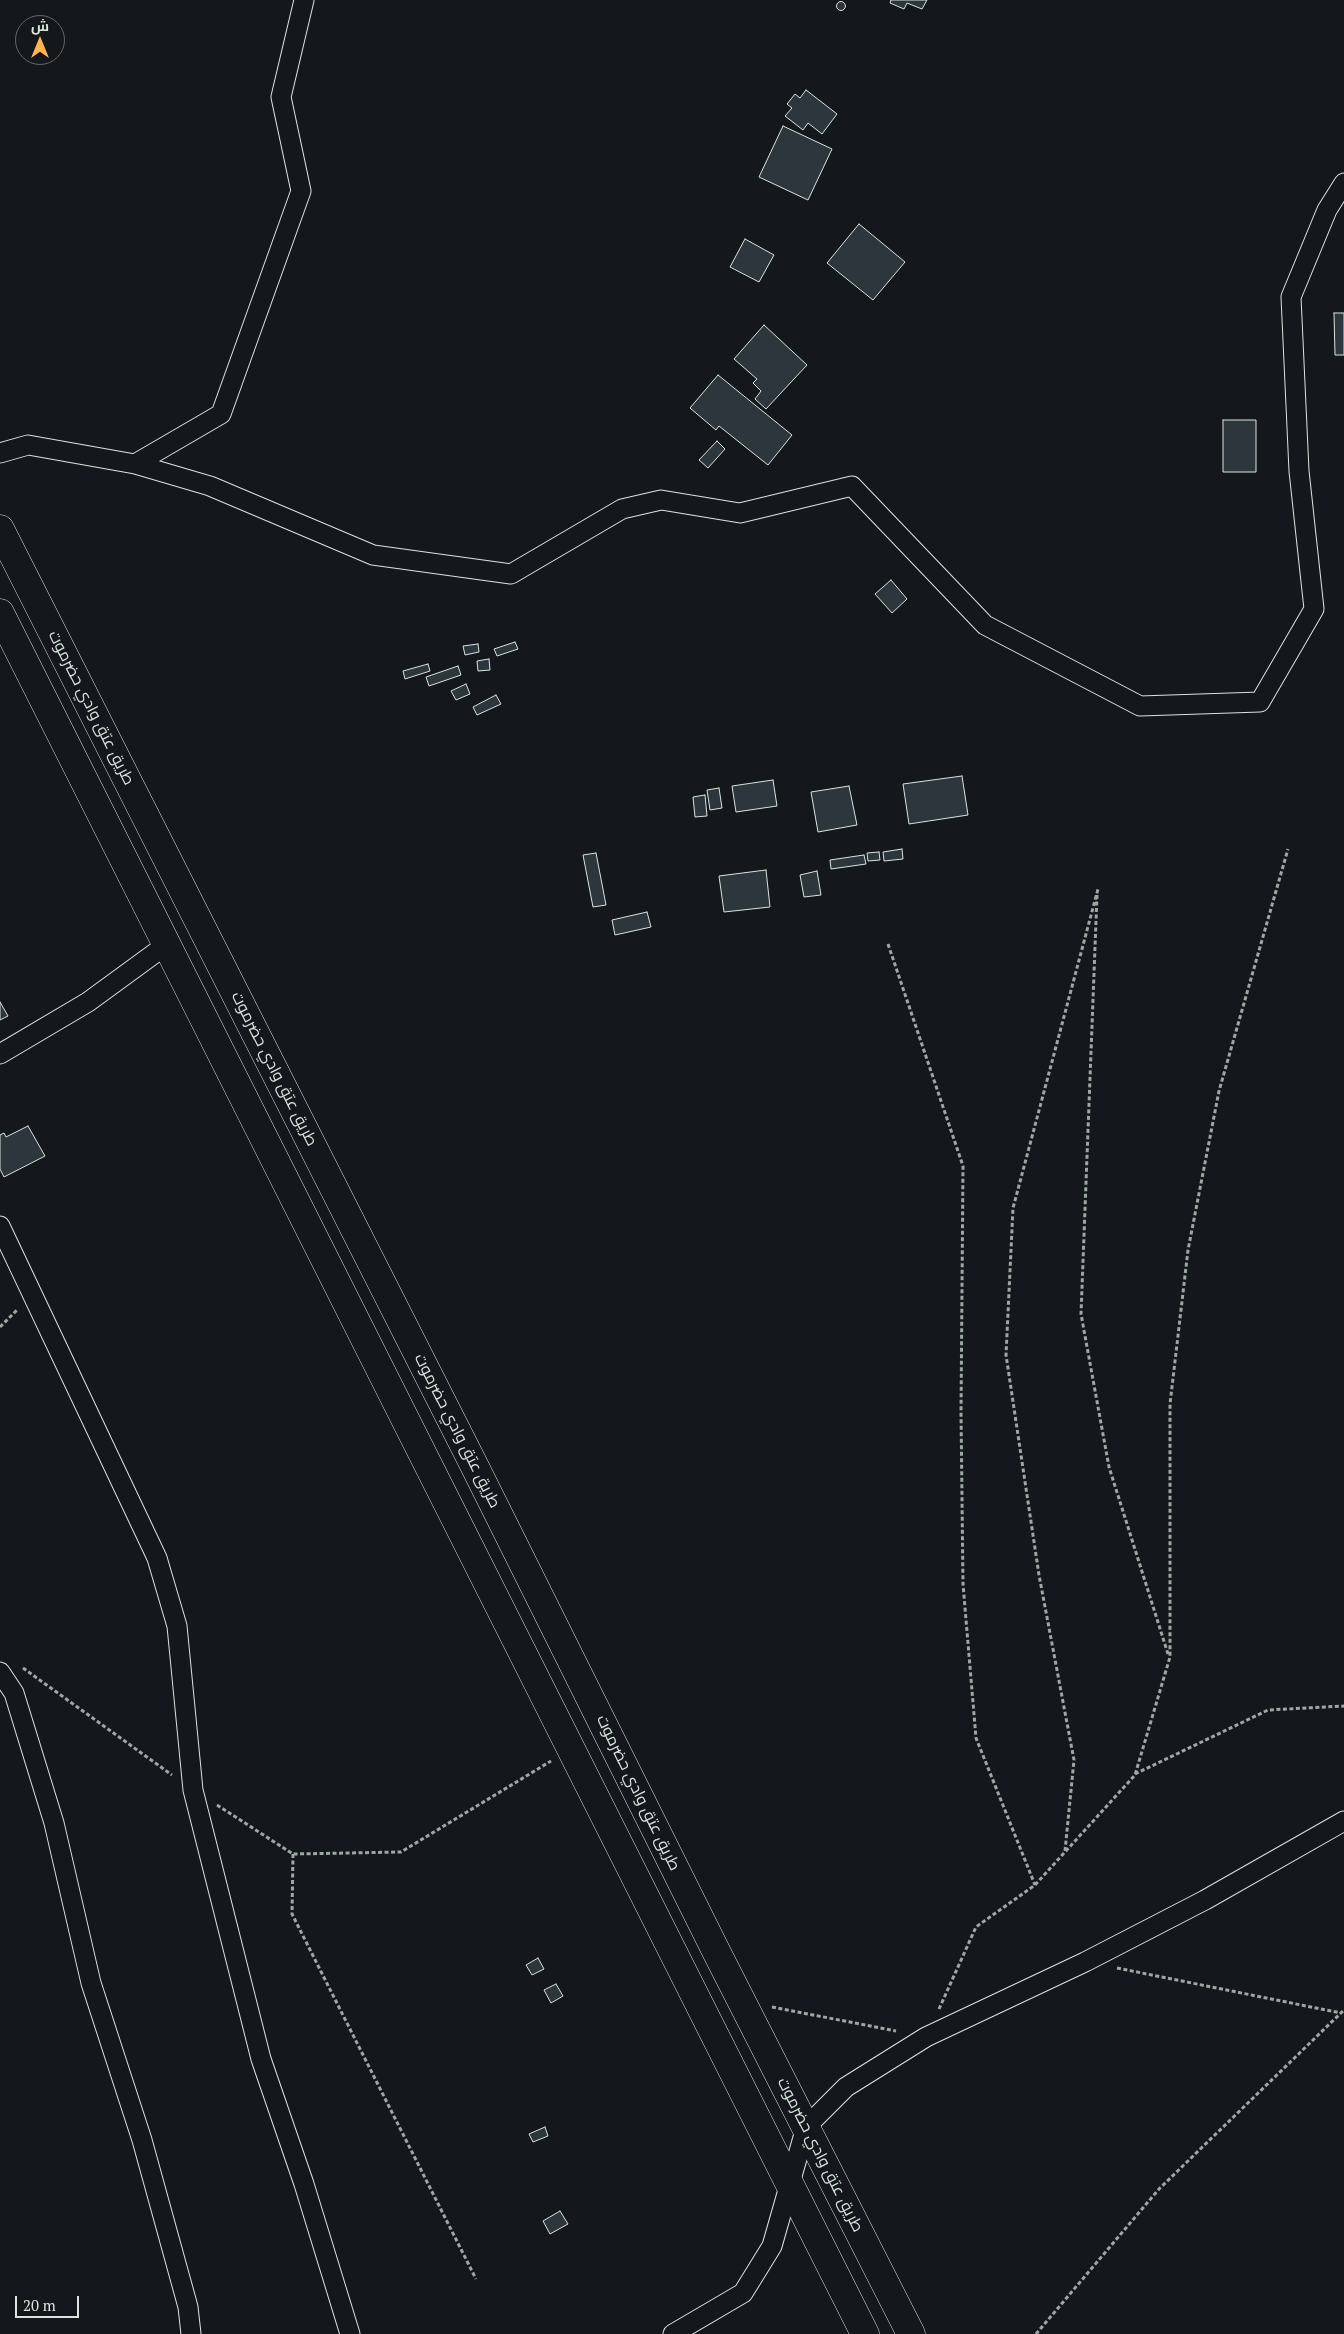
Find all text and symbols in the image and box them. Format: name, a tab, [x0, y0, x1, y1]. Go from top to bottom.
north arrow	[15, 15, 65, 65]
text: ش	[31, 16, 49, 35]
street label: طريق عتق وادي حضرموت	[44, 628, 138, 788]
street label: طريق عتق وادي حضرموت	[227, 989, 321, 1149]
street label: طريق عتق وادي حضرموت	[410, 1351, 504, 1511]
street label: طريق عتق وادي حضرموت	[592, 1712, 684, 1874]
street label: طريق عتق وادي حضرموت	[773, 2075, 867, 2235]
scale bar	[18, 2286, 81, 2318]
text: 20 m	[23, 2295, 56, 2315]

